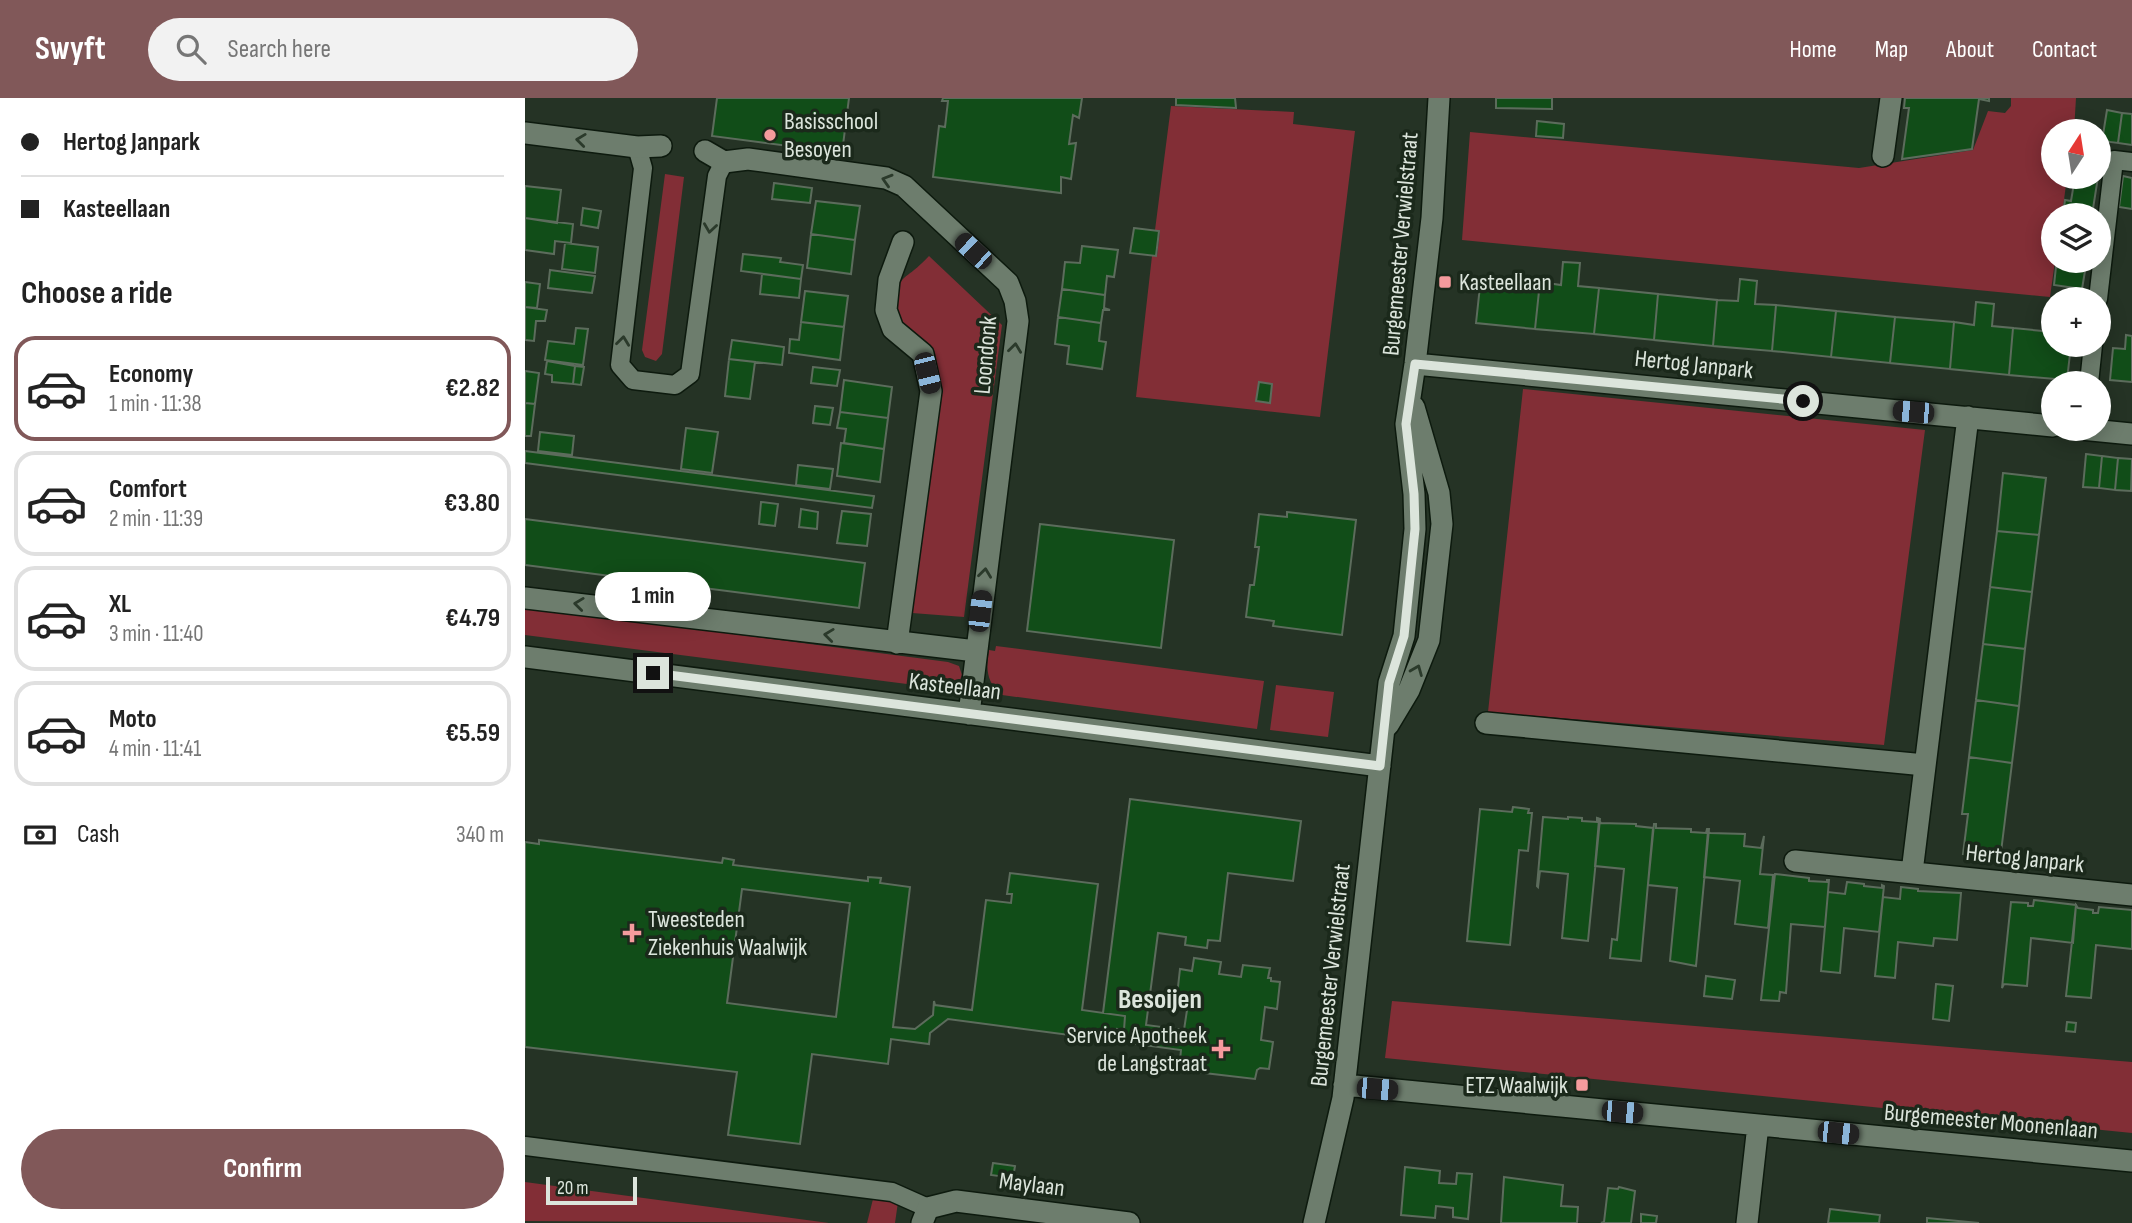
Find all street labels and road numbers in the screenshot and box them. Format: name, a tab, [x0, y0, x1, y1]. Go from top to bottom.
street label: Burgemeester Verwielstraat	[1376, 131, 1425, 357]
street label: Loondonk	[968, 315, 1003, 395]
street label: Hertog Janpark	[1633, 344, 1755, 385]
street label: Kasteellaan	[907, 666, 1003, 707]
street label: Hertog Janpark	[1964, 838, 2086, 879]
street label: Burgemeester Verwielstraat	[1304, 862, 1357, 1088]
street label: Burgemeester Moonenlaan	[1883, 1098, 2099, 1145]
street label: Maylaan	[998, 1166, 1066, 1203]

